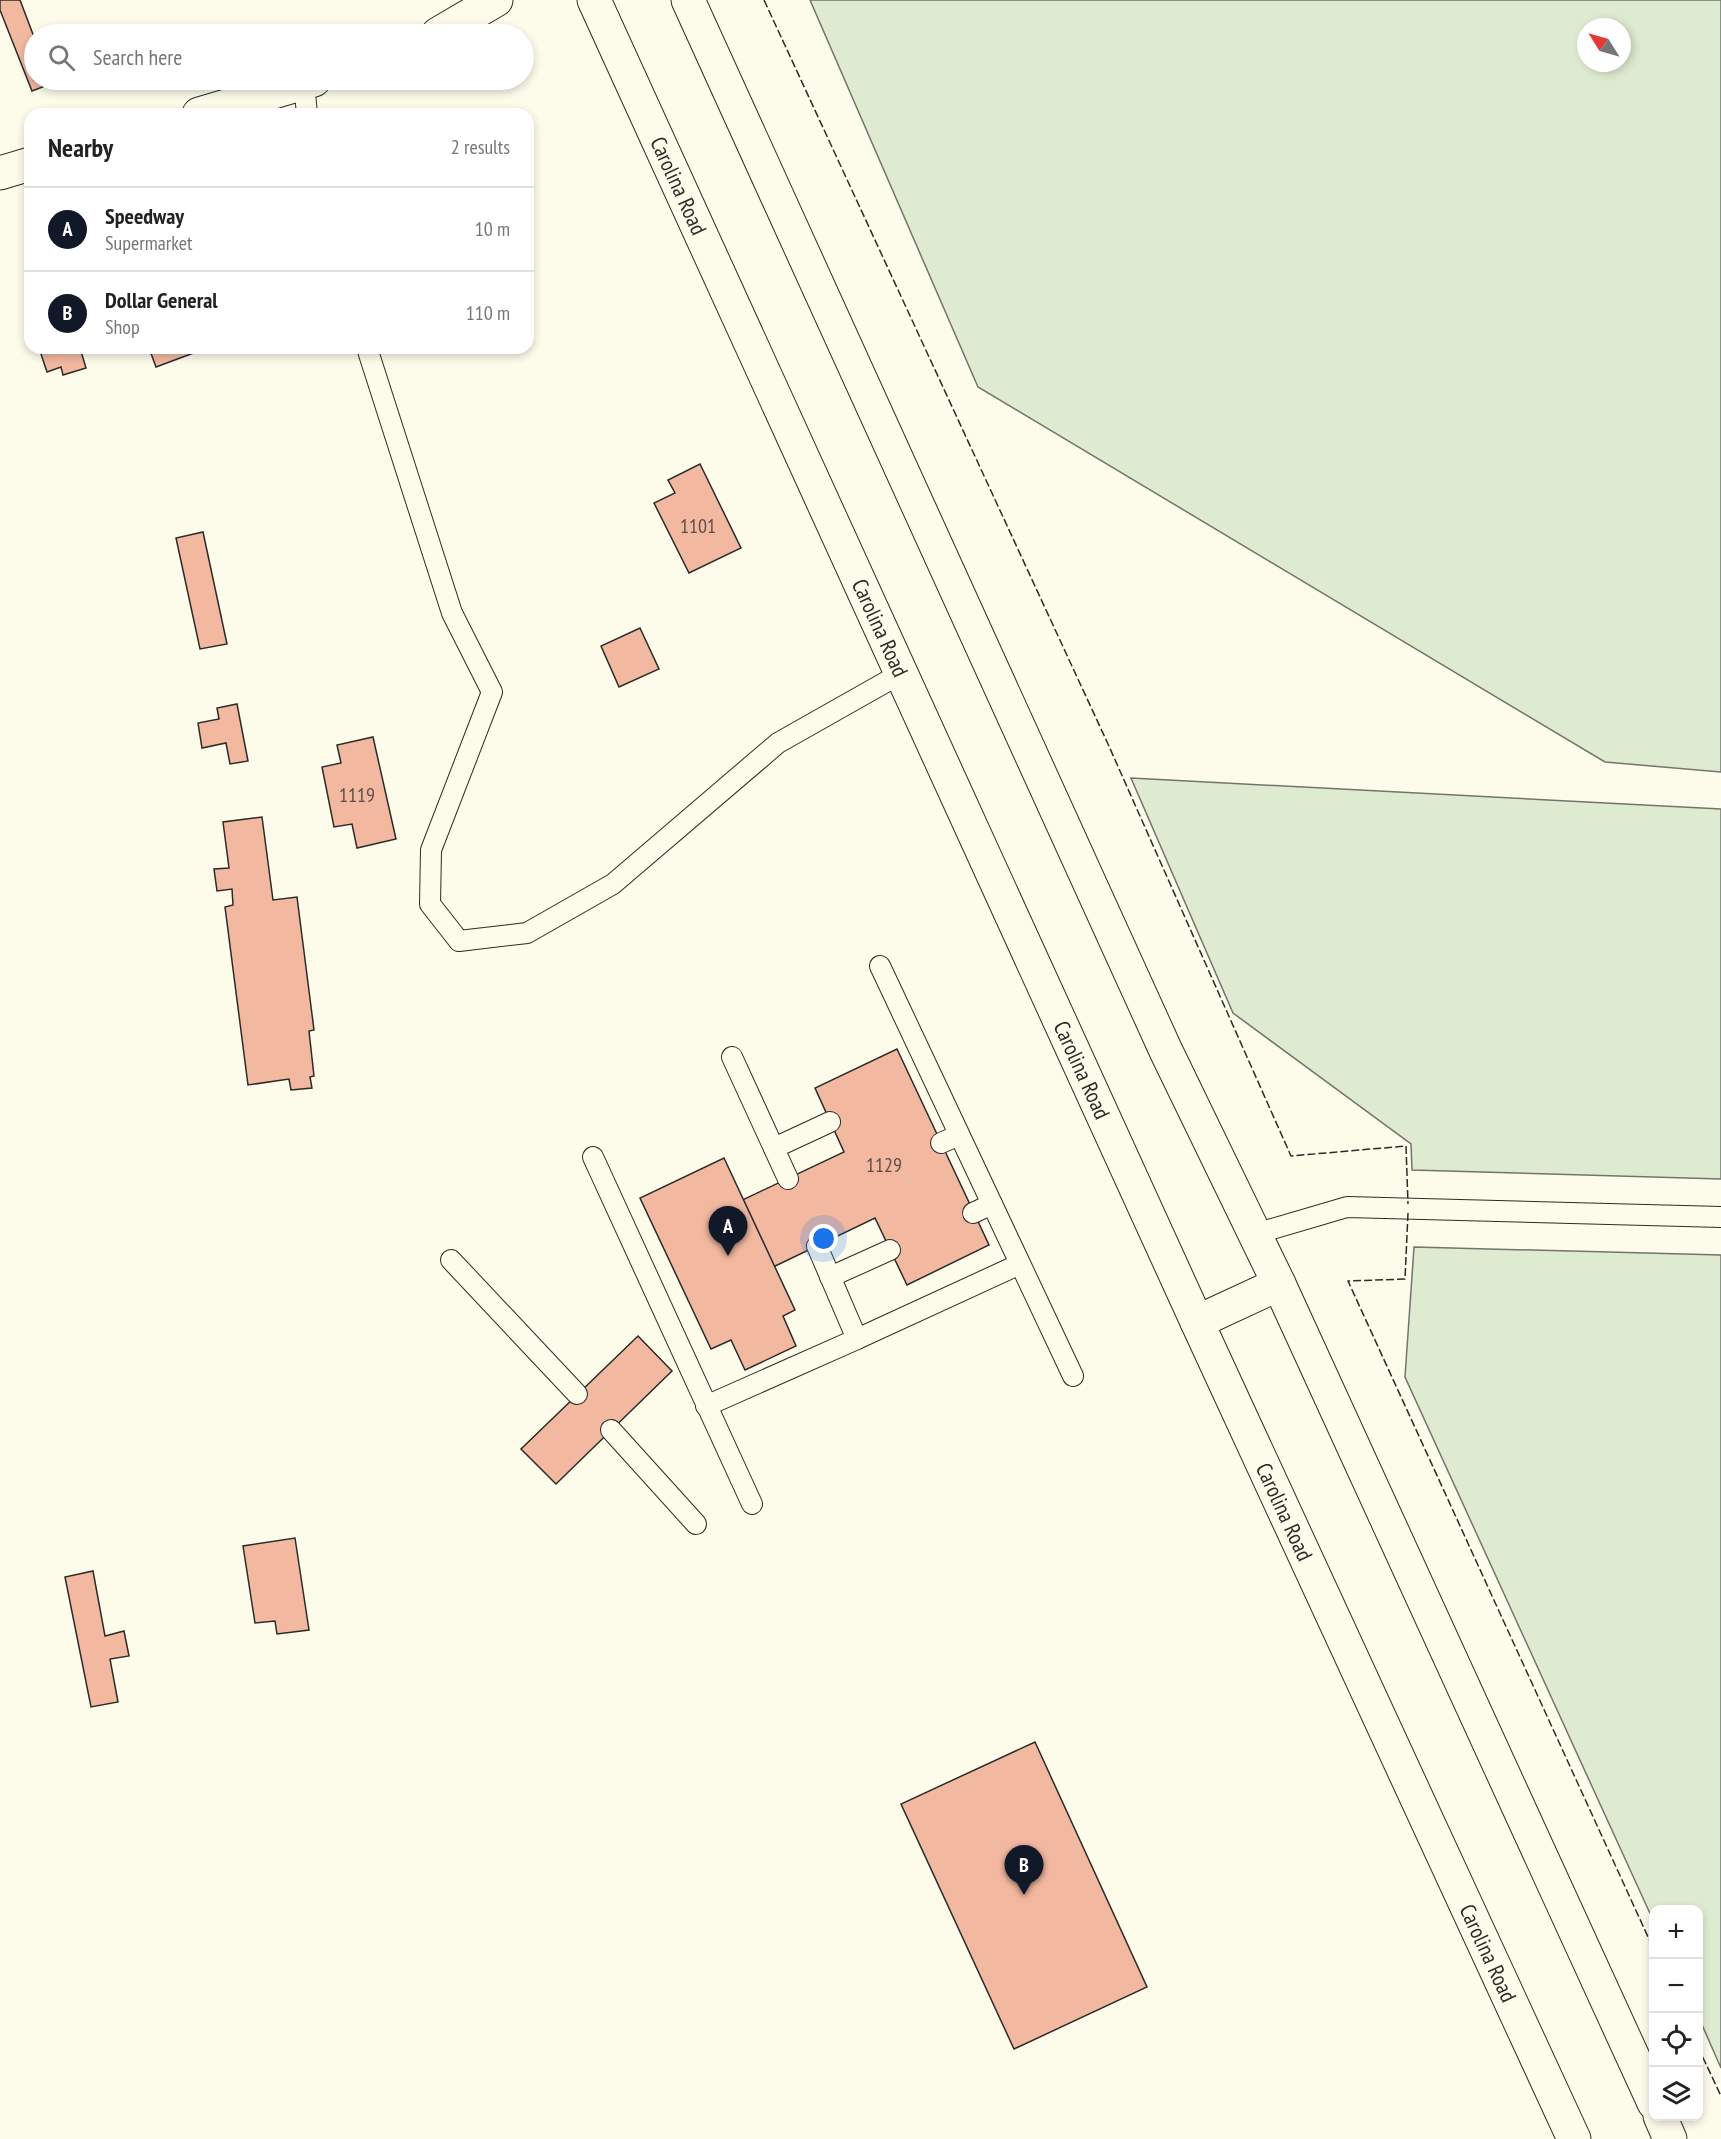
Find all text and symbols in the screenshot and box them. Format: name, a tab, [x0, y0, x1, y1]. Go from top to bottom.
north arrow	[1577, 18, 1631, 72]
search box	[24, 24, 534, 90]
icon: search	[45, 41, 78, 74]
text: Search here	[93, 43, 182, 71]
text: Nearby	[48, 131, 113, 164]
street label: Carolina Road	[644, 132, 713, 239]
text: 2 results	[451, 134, 510, 160]
text: Speedway	[105, 202, 184, 230]
text: A	[62, 216, 73, 242]
text: 10 m	[475, 216, 510, 242]
text: Supermarket	[105, 230, 193, 256]
text: Dollar General	[105, 286, 218, 314]
text: B	[63, 300, 72, 326]
text: 110 m	[466, 300, 510, 326]
text: Shop	[105, 314, 140, 340]
house number: 1101	[680, 513, 716, 539]
street label: Carolina Road	[846, 574, 915, 681]
house number: 1119	[339, 782, 375, 808]
street label: Carolina Road	[1048, 1016, 1117, 1123]
house number: 1129	[866, 1152, 902, 1178]
pin: A	[708, 1206, 748, 1256]
your location	[809, 1224, 838, 1253]
street label: Carolina Road	[1250, 1458, 1319, 1565]
pin: B	[1004, 1846, 1044, 1895]
street label: Carolina Road	[1454, 1900, 1523, 2006]
map controls	[1649, 1905, 1703, 2121]
button: +	[1649, 1905, 1703, 1959]
button: −	[1649, 1959, 1703, 2013]
button: locate	[1649, 2013, 1703, 2067]
button: layers	[1649, 2067, 1703, 2121]

